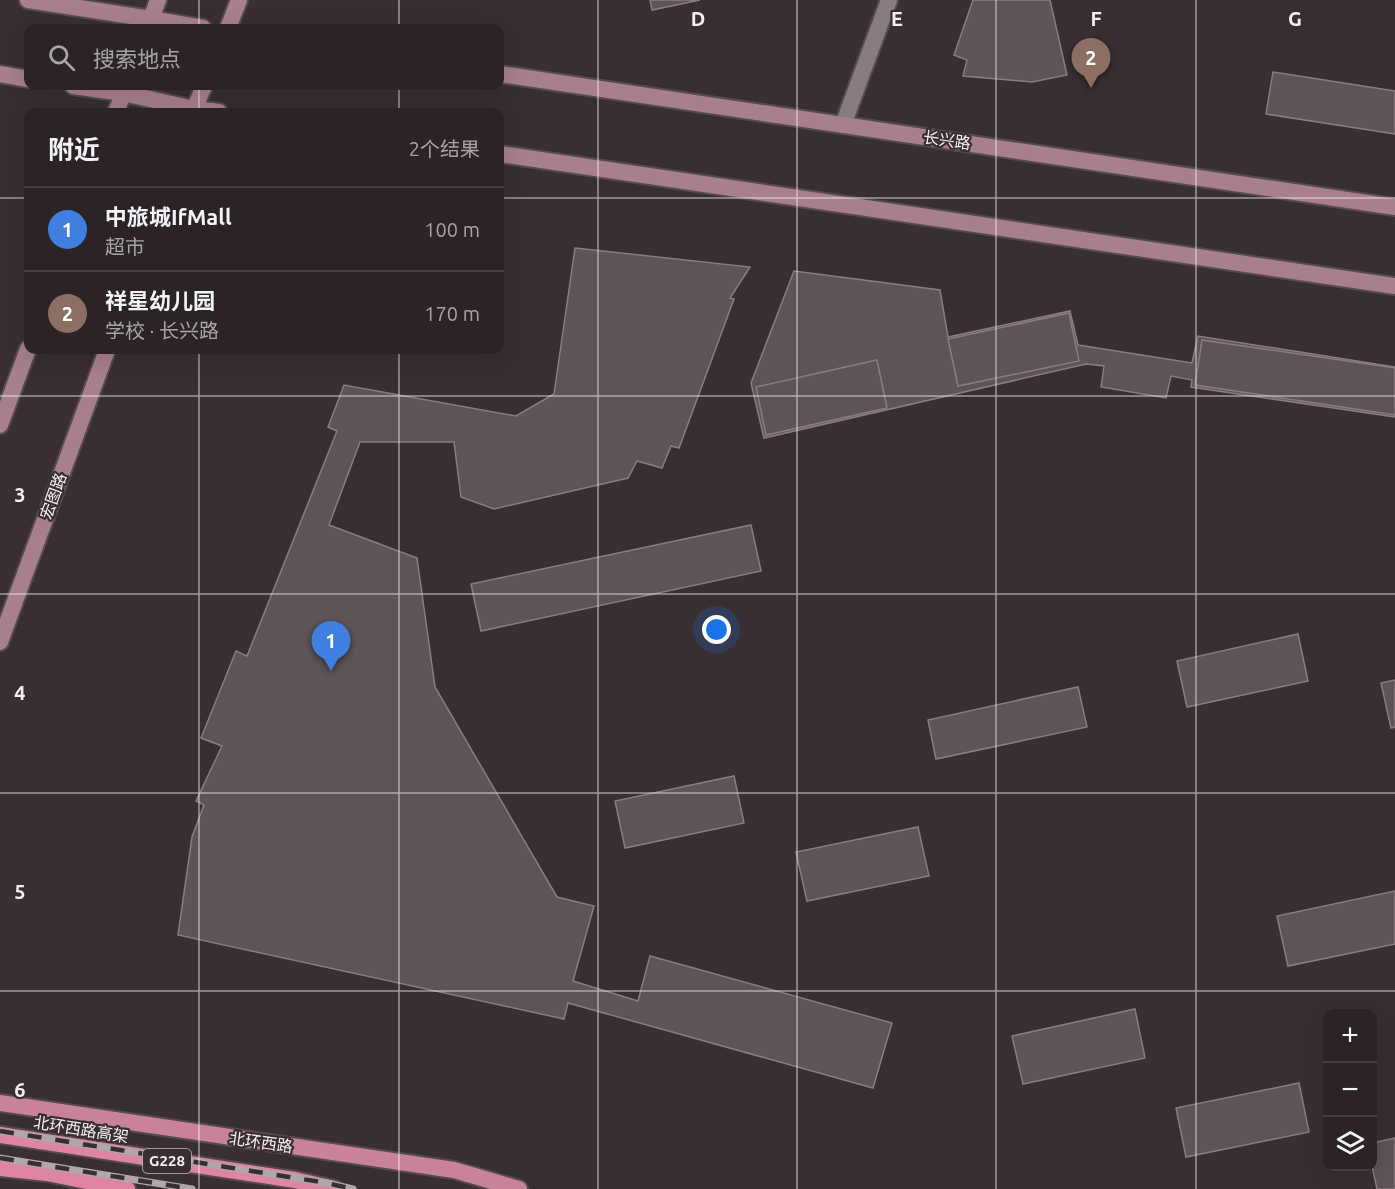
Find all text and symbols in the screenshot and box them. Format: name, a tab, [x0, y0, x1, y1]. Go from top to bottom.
text: D	[691, 7, 705, 30]
text: E	[891, 7, 903, 30]
text: F	[1090, 7, 1102, 30]
text: G	[1288, 7, 1302, 30]
search box	[24, 24, 504, 90]
pin: 2	[1072, 38, 1110, 88]
icon: search	[45, 41, 78, 74]
text: 搜索地点	[93, 46, 181, 71]
street label: 长兴路	[922, 128, 972, 152]
text: 附近	[48, 135, 100, 164]
text: 2个结果	[409, 137, 480, 160]
text: 中旅城IfMall	[105, 204, 232, 229]
text: 1	[62, 218, 73, 241]
text: 100 m	[424, 218, 480, 241]
text: 超市	[105, 235, 145, 258]
text: 祥星幼儿园	[105, 288, 215, 313]
text: 2	[62, 302, 73, 325]
text: 170 m	[424, 302, 480, 325]
text: 学校 · 长兴路	[105, 319, 219, 342]
street label: 宏图路	[36, 470, 70, 522]
text: 3	[14, 483, 26, 506]
your location	[702, 615, 731, 644]
pin: 1	[312, 622, 350, 671]
text: 4	[14, 681, 26, 704]
text: 5	[14, 880, 26, 903]
map controls	[1323, 1009, 1377, 1171]
button: +	[1323, 1009, 1377, 1063]
button: −	[1323, 1063, 1377, 1117]
text: 6	[14, 1078, 26, 1101]
street label: 北环西路高架	[32, 1113, 130, 1145]
button: layers	[1323, 1117, 1377, 1171]
street label: 北环西路	[228, 1129, 294, 1155]
road number: G228	[143, 1149, 191, 1173]

